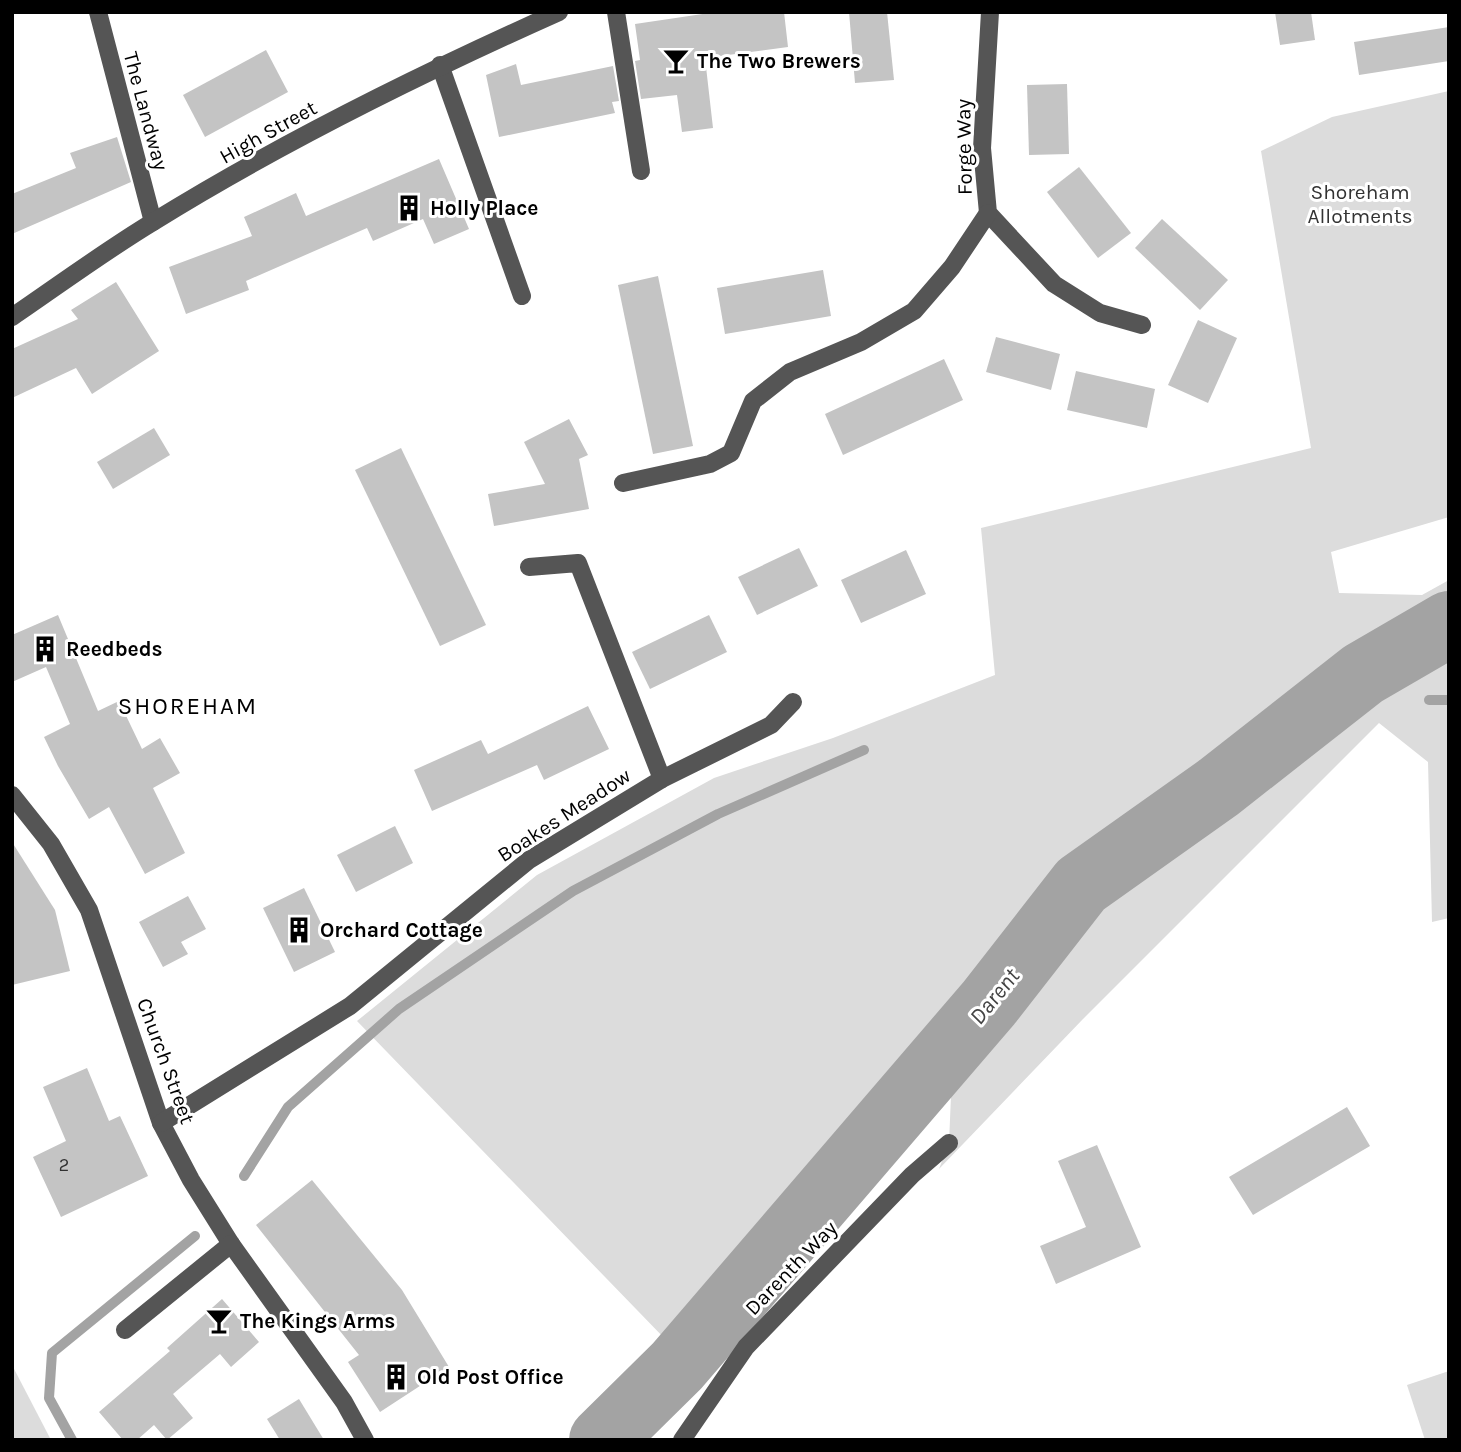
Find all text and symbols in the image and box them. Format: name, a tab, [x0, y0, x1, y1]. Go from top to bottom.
bar icon: The Two Brewers	[661, 46, 691, 76]
street label: The Landway	[119, 49, 173, 173]
place label: The Two Brewers	[697, 49, 861, 73]
street label: High Street	[215, 95, 321, 169]
street label: Forge Way	[951, 98, 977, 195]
park label: Shoreham Allotments	[1307, 180, 1413, 228]
building icon: Holly Place	[394, 193, 424, 223]
place label: Holly Place	[430, 196, 539, 220]
building icon: Reedbeds	[30, 634, 60, 664]
place label: Reedbeds	[66, 637, 163, 661]
district label: SHOREHAM	[118, 692, 258, 720]
street label: Boakes Meadow	[493, 763, 635, 867]
building icon: Orchard Cottage	[284, 915, 314, 945]
place label: Orchard Cottage	[320, 918, 483, 942]
water label: Darent	[964, 962, 1026, 1030]
street label: Church Street	[132, 995, 200, 1127]
house number: 2	[59, 1154, 69, 1176]
street label: Darenth Way	[740, 1216, 842, 1320]
bar icon: The Kings Arms	[204, 1306, 234, 1336]
place label: The Kings Arms	[240, 1309, 395, 1333]
building icon: Old Post Office	[381, 1362, 411, 1392]
place label: Old Post Office	[417, 1365, 564, 1389]

